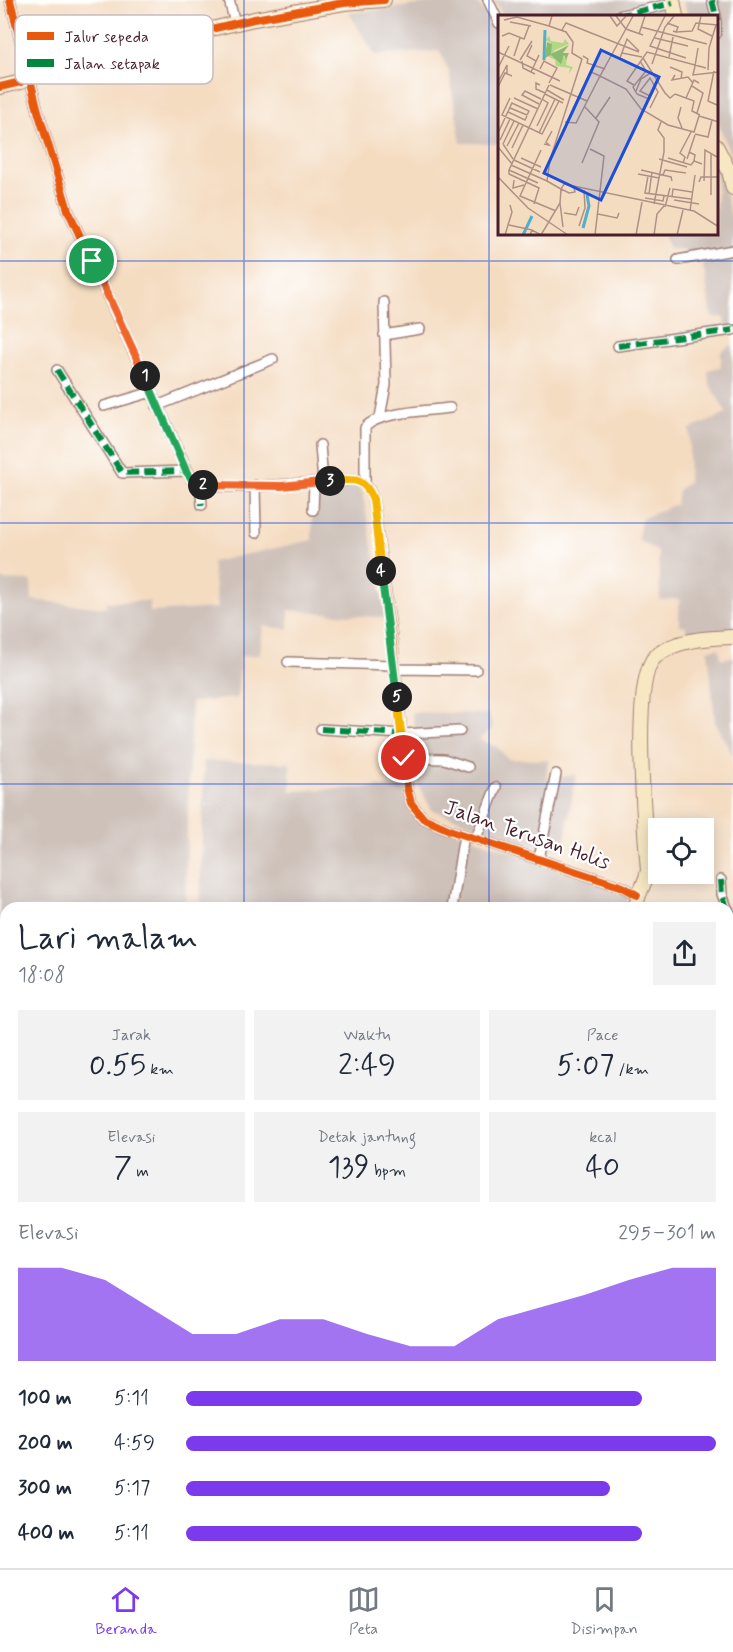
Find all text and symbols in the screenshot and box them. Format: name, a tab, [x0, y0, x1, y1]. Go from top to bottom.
legend	[15, 15, 213, 84]
inset map	[498, 15, 718, 236]
text: Jalur sepeda	[64, 27, 149, 48]
text: Jalan setapak	[64, 54, 160, 75]
pin	[66, 235, 117, 286]
icon: arrive	[75, 244, 108, 277]
pin: 1	[130, 361, 160, 391]
text: 1	[141, 365, 149, 386]
pin: 3	[315, 466, 345, 496]
pin: 2	[188, 470, 218, 500]
text: 3	[326, 470, 334, 491]
text: 2	[199, 474, 207, 495]
pin: 4	[366, 556, 396, 586]
text: 4	[376, 560, 386, 581]
pin: 5	[382, 682, 412, 712]
text: 5	[392, 686, 402, 707]
pin	[378, 732, 429, 783]
icon: check	[387, 741, 420, 774]
street label: Jalan Terusan Holis	[440, 794, 614, 876]
map controls	[648, 818, 714, 884]
button: locate	[648, 818, 714, 884]
text: Lari malam	[18, 917, 198, 961]
button: share	[653, 922, 716, 985]
text: 18:08	[18, 962, 65, 989]
text: Jarak	[112, 1025, 151, 1046]
text: Waktu	[343, 1025, 391, 1046]
text: Pace	[587, 1025, 619, 1046]
text: 0.55	[89, 1046, 146, 1085]
text: 2:49	[338, 1046, 396, 1085]
text: 5:07	[556, 1046, 614, 1085]
text: km	[146, 1059, 174, 1080]
text: /km	[614, 1059, 649, 1080]
text: Elevasi	[107, 1127, 155, 1148]
text: Detak jantung	[318, 1127, 416, 1148]
text: kcal	[589, 1127, 616, 1148]
text: 7	[114, 1148, 132, 1187]
text: 139	[328, 1148, 370, 1187]
text: 40	[585, 1148, 620, 1187]
text: m	[132, 1161, 149, 1182]
text: bpm	[370, 1161, 406, 1182]
text: Elevasi	[18, 1220, 78, 1247]
text: 295–301 m	[618, 1220, 716, 1247]
text: 100 m	[18, 1385, 72, 1412]
text: 5:11	[114, 1385, 149, 1412]
text: 200 m	[18, 1430, 73, 1457]
text: 4:59	[114, 1430, 155, 1457]
text: 300 m	[18, 1475, 72, 1502]
text: 5:17	[114, 1475, 150, 1502]
text: 400 m	[18, 1520, 74, 1547]
text: 5:11	[114, 1520, 149, 1547]
tab: Beranda	[95, 1583, 157, 1640]
tab: Peta	[347, 1583, 380, 1640]
tab: Disimpan	[571, 1583, 638, 1640]

